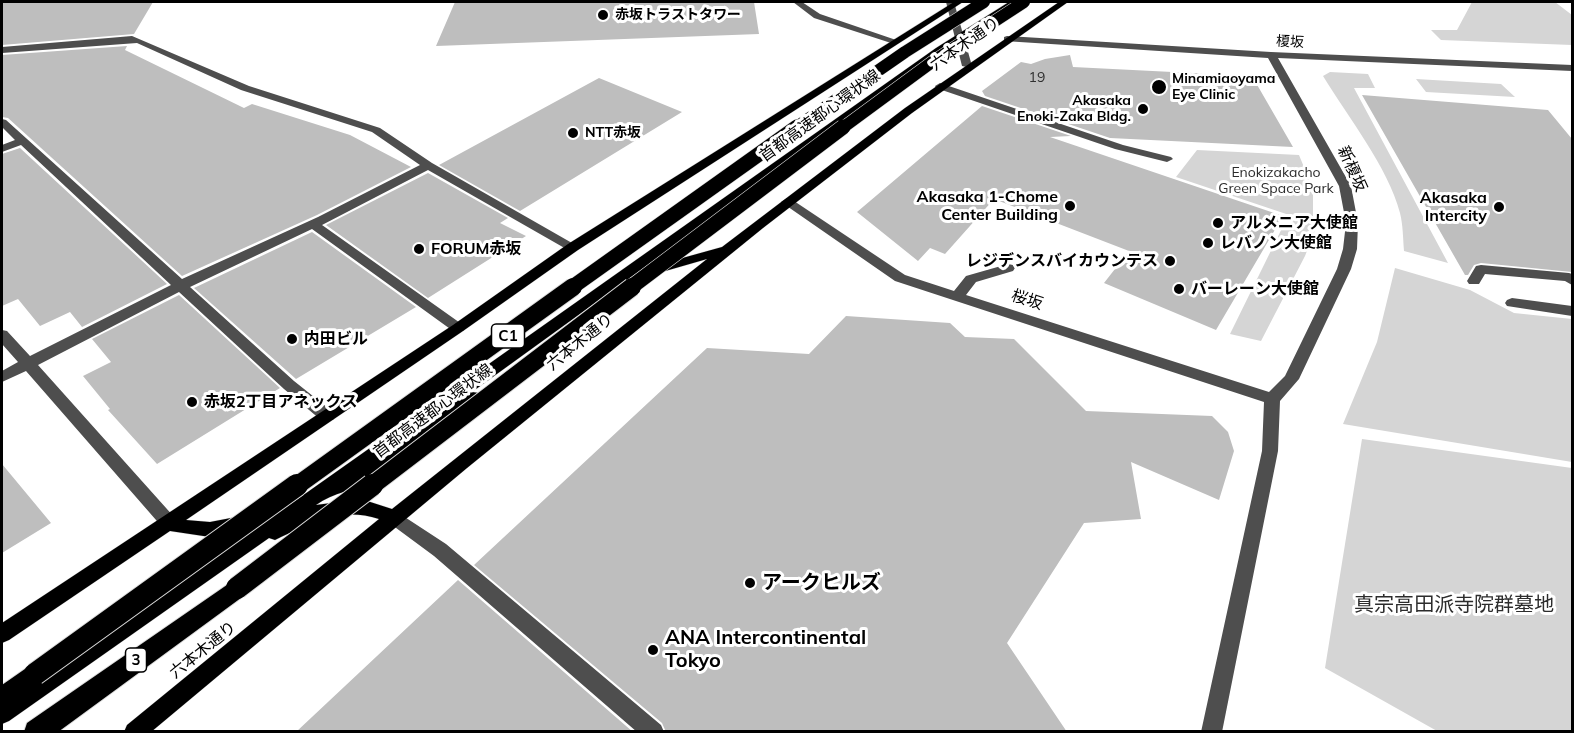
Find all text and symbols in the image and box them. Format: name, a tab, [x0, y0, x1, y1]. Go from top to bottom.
place label: 赤坂トラストタワー	[615, 7, 741, 23]
marker: 赤坂トラストタワー	[596, 8, 610, 22]
street label: 六本木通り	[927, 13, 1003, 75]
street label: 榎坂	[1276, 33, 1304, 51]
street label: 首都高速都心環状線	[756, 66, 884, 166]
house number: 19	[1029, 70, 1045, 86]
place label: Minamiaoyama Eye Clinic	[1172, 71, 1275, 104]
marker: Minamiaoyama Eye Clinic	[1150, 78, 1168, 96]
place label: Akasaka Enoki-Zaka Bldg.	[1017, 93, 1131, 125]
marker: Akasaka Enoki-Zaka Bldg.	[1136, 102, 1150, 116]
place label: NTT赤坂	[585, 125, 641, 141]
marker: NTT赤坂	[566, 126, 580, 140]
street label: 新榎坂	[1333, 143, 1371, 195]
park label: Enokizakacho Green Space Park	[1218, 165, 1334, 198]
place label: Akasaka 1-Chome Center Building	[916, 187, 1058, 225]
place label: Akasaka Intercity	[1420, 188, 1487, 226]
marker: Akasaka 1-Chome Center Building	[1063, 199, 1077, 213]
marker: Akasaka Intercity	[1492, 200, 1506, 214]
place label: アルメニア大使館	[1230, 213, 1358, 233]
marker: アルメニア大使館	[1211, 216, 1225, 230]
place label: レバノン大使館	[1220, 233, 1332, 253]
marker: レバノン大使館	[1201, 236, 1215, 250]
place label: FORUM赤坂	[431, 239, 522, 259]
marker: FORUM赤坂	[412, 242, 426, 256]
place label: レジデンスバイカウンテス	[966, 251, 1158, 271]
marker: レジデンスバイカウンテス	[1163, 254, 1177, 268]
place label: バーレーン大使館	[1191, 279, 1319, 299]
marker: バーレーン大使館	[1172, 282, 1186, 296]
street label: 桜坂	[1009, 286, 1045, 314]
street label: 六本木通り	[543, 309, 617, 375]
road number: C1	[492, 324, 524, 348]
place label: 内田ビル	[304, 329, 368, 349]
marker: 内田ビル	[285, 332, 299, 346]
street label: 首都高速都心環状線	[370, 360, 496, 462]
place label: 赤坂2丁目アネックス	[204, 392, 358, 412]
marker: 赤坂2丁目アネックス	[185, 395, 199, 409]
place label: アークヒルズ	[762, 571, 881, 595]
marker: アークヒルズ	[743, 576, 757, 590]
park label: 真宗高田派寺院群墓地	[1354, 593, 1554, 617]
street label: 六本木通り	[166, 617, 240, 683]
place label: ANA Intercontinental Tokyo	[665, 626, 866, 673]
marker: ANA Intercontinental Tokyo	[646, 643, 660, 657]
road number: 3	[126, 648, 146, 672]

